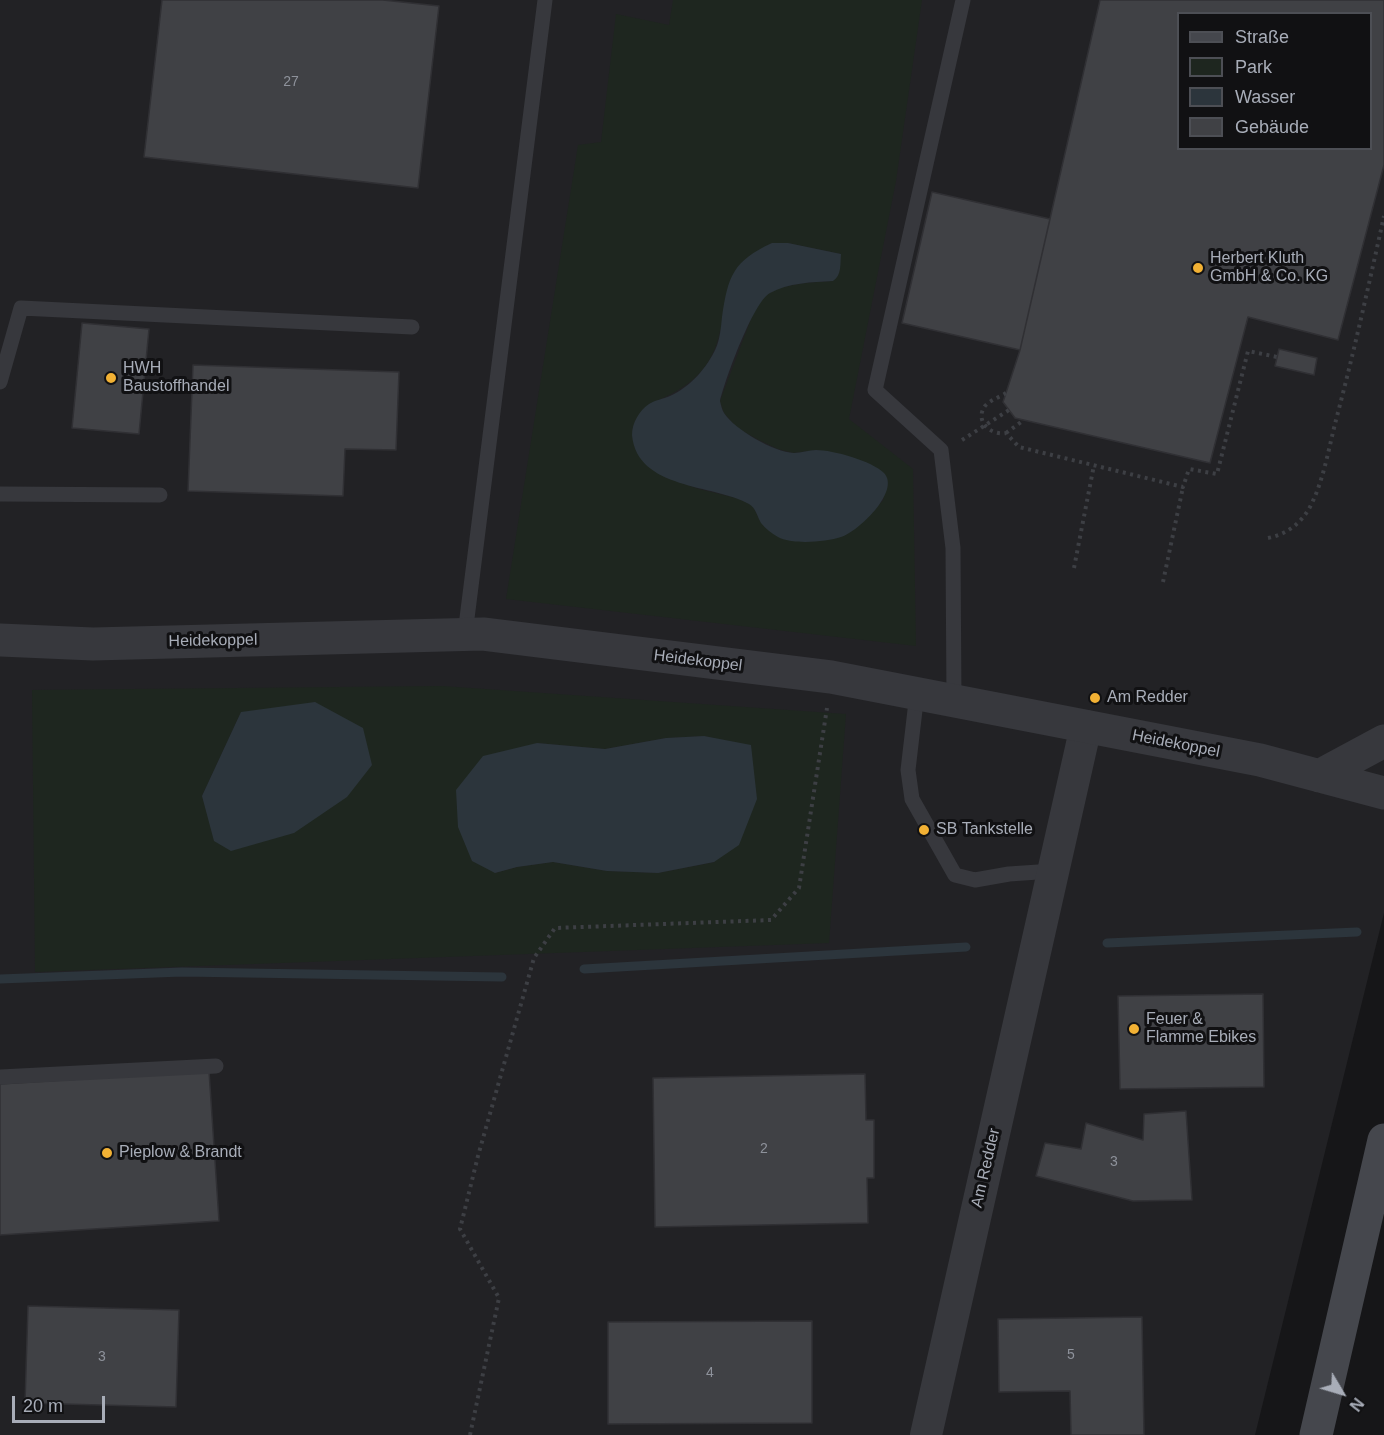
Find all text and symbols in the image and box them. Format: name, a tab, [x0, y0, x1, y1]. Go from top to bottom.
legend	[1177, 12, 1372, 150]
text: Straße	[1235, 27, 1289, 47]
text: Park	[1235, 57, 1272, 77]
house number: 27	[283, 74, 299, 90]
text: Wasser	[1235, 87, 1295, 107]
text: Gebäude	[1235, 117, 1309, 137]
place label: Herbert Kluth GmbH & Co. KG	[1210, 249, 1328, 287]
marker: Herbert Kluth GmbH & Co. KG	[1191, 261, 1205, 275]
place label: HWH Baustoffhandel	[123, 359, 229, 397]
marker: HWH Baustoffhandel	[104, 371, 118, 385]
street label: Heidekoppel	[168, 631, 258, 651]
street label: Heidekoppel	[653, 646, 743, 676]
place label: Am Redder	[1107, 688, 1188, 708]
marker: Am Redder	[1088, 691, 1102, 705]
street label: Heidekoppel	[1131, 726, 1221, 762]
place label: SB Tankstelle	[936, 820, 1033, 840]
marker: SB Tankstelle	[917, 823, 931, 837]
place label: Feuer & Flamme Ebikes	[1146, 1010, 1256, 1048]
marker: Feuer & Flamme Ebikes	[1127, 1022, 1141, 1036]
street label: Am Redder	[968, 1126, 1004, 1210]
house number: 2	[760, 1141, 768, 1157]
place label: Pieplow & Brandt	[119, 1143, 242, 1163]
marker: Pieplow & Brandt	[100, 1146, 114, 1160]
house number: 3	[1110, 1154, 1118, 1170]
house number: 5	[1067, 1347, 1075, 1363]
house number: 3	[98, 1349, 106, 1365]
north arrow	[1312, 1363, 1372, 1423]
house number: 4	[706, 1365, 714, 1381]
scale bar	[15, 1384, 108, 1422]
text: N	[1346, 1395, 1367, 1414]
text: 20 m	[23, 1396, 63, 1416]

